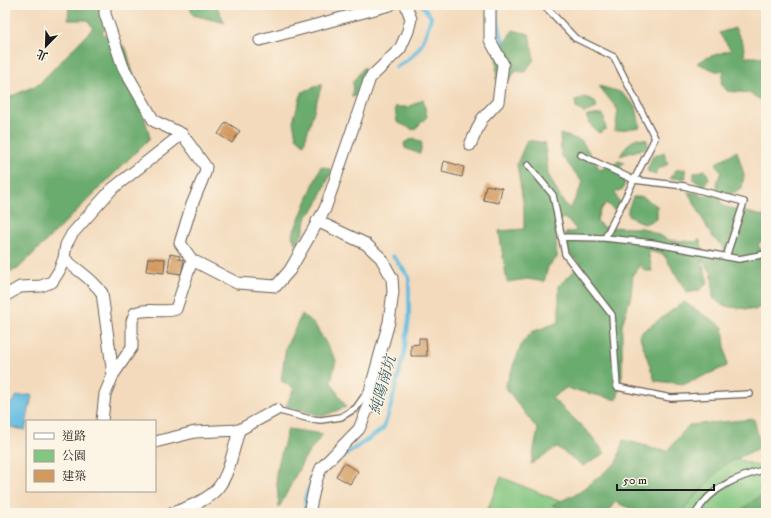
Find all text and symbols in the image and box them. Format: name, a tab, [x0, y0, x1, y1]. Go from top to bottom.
north arrow	[26, 26, 66, 66]
text: 北	[35, 46, 50, 63]
water label: 純陽南坑	[366, 352, 401, 416]
legend	[26, 420, 156, 492]
text: 道路	[62, 429, 86, 444]
text: 公園	[62, 449, 86, 464]
scale bar	[617, 466, 714, 492]
text: 建築	[62, 469, 86, 484]
text: 50 m	[623, 473, 647, 488]

